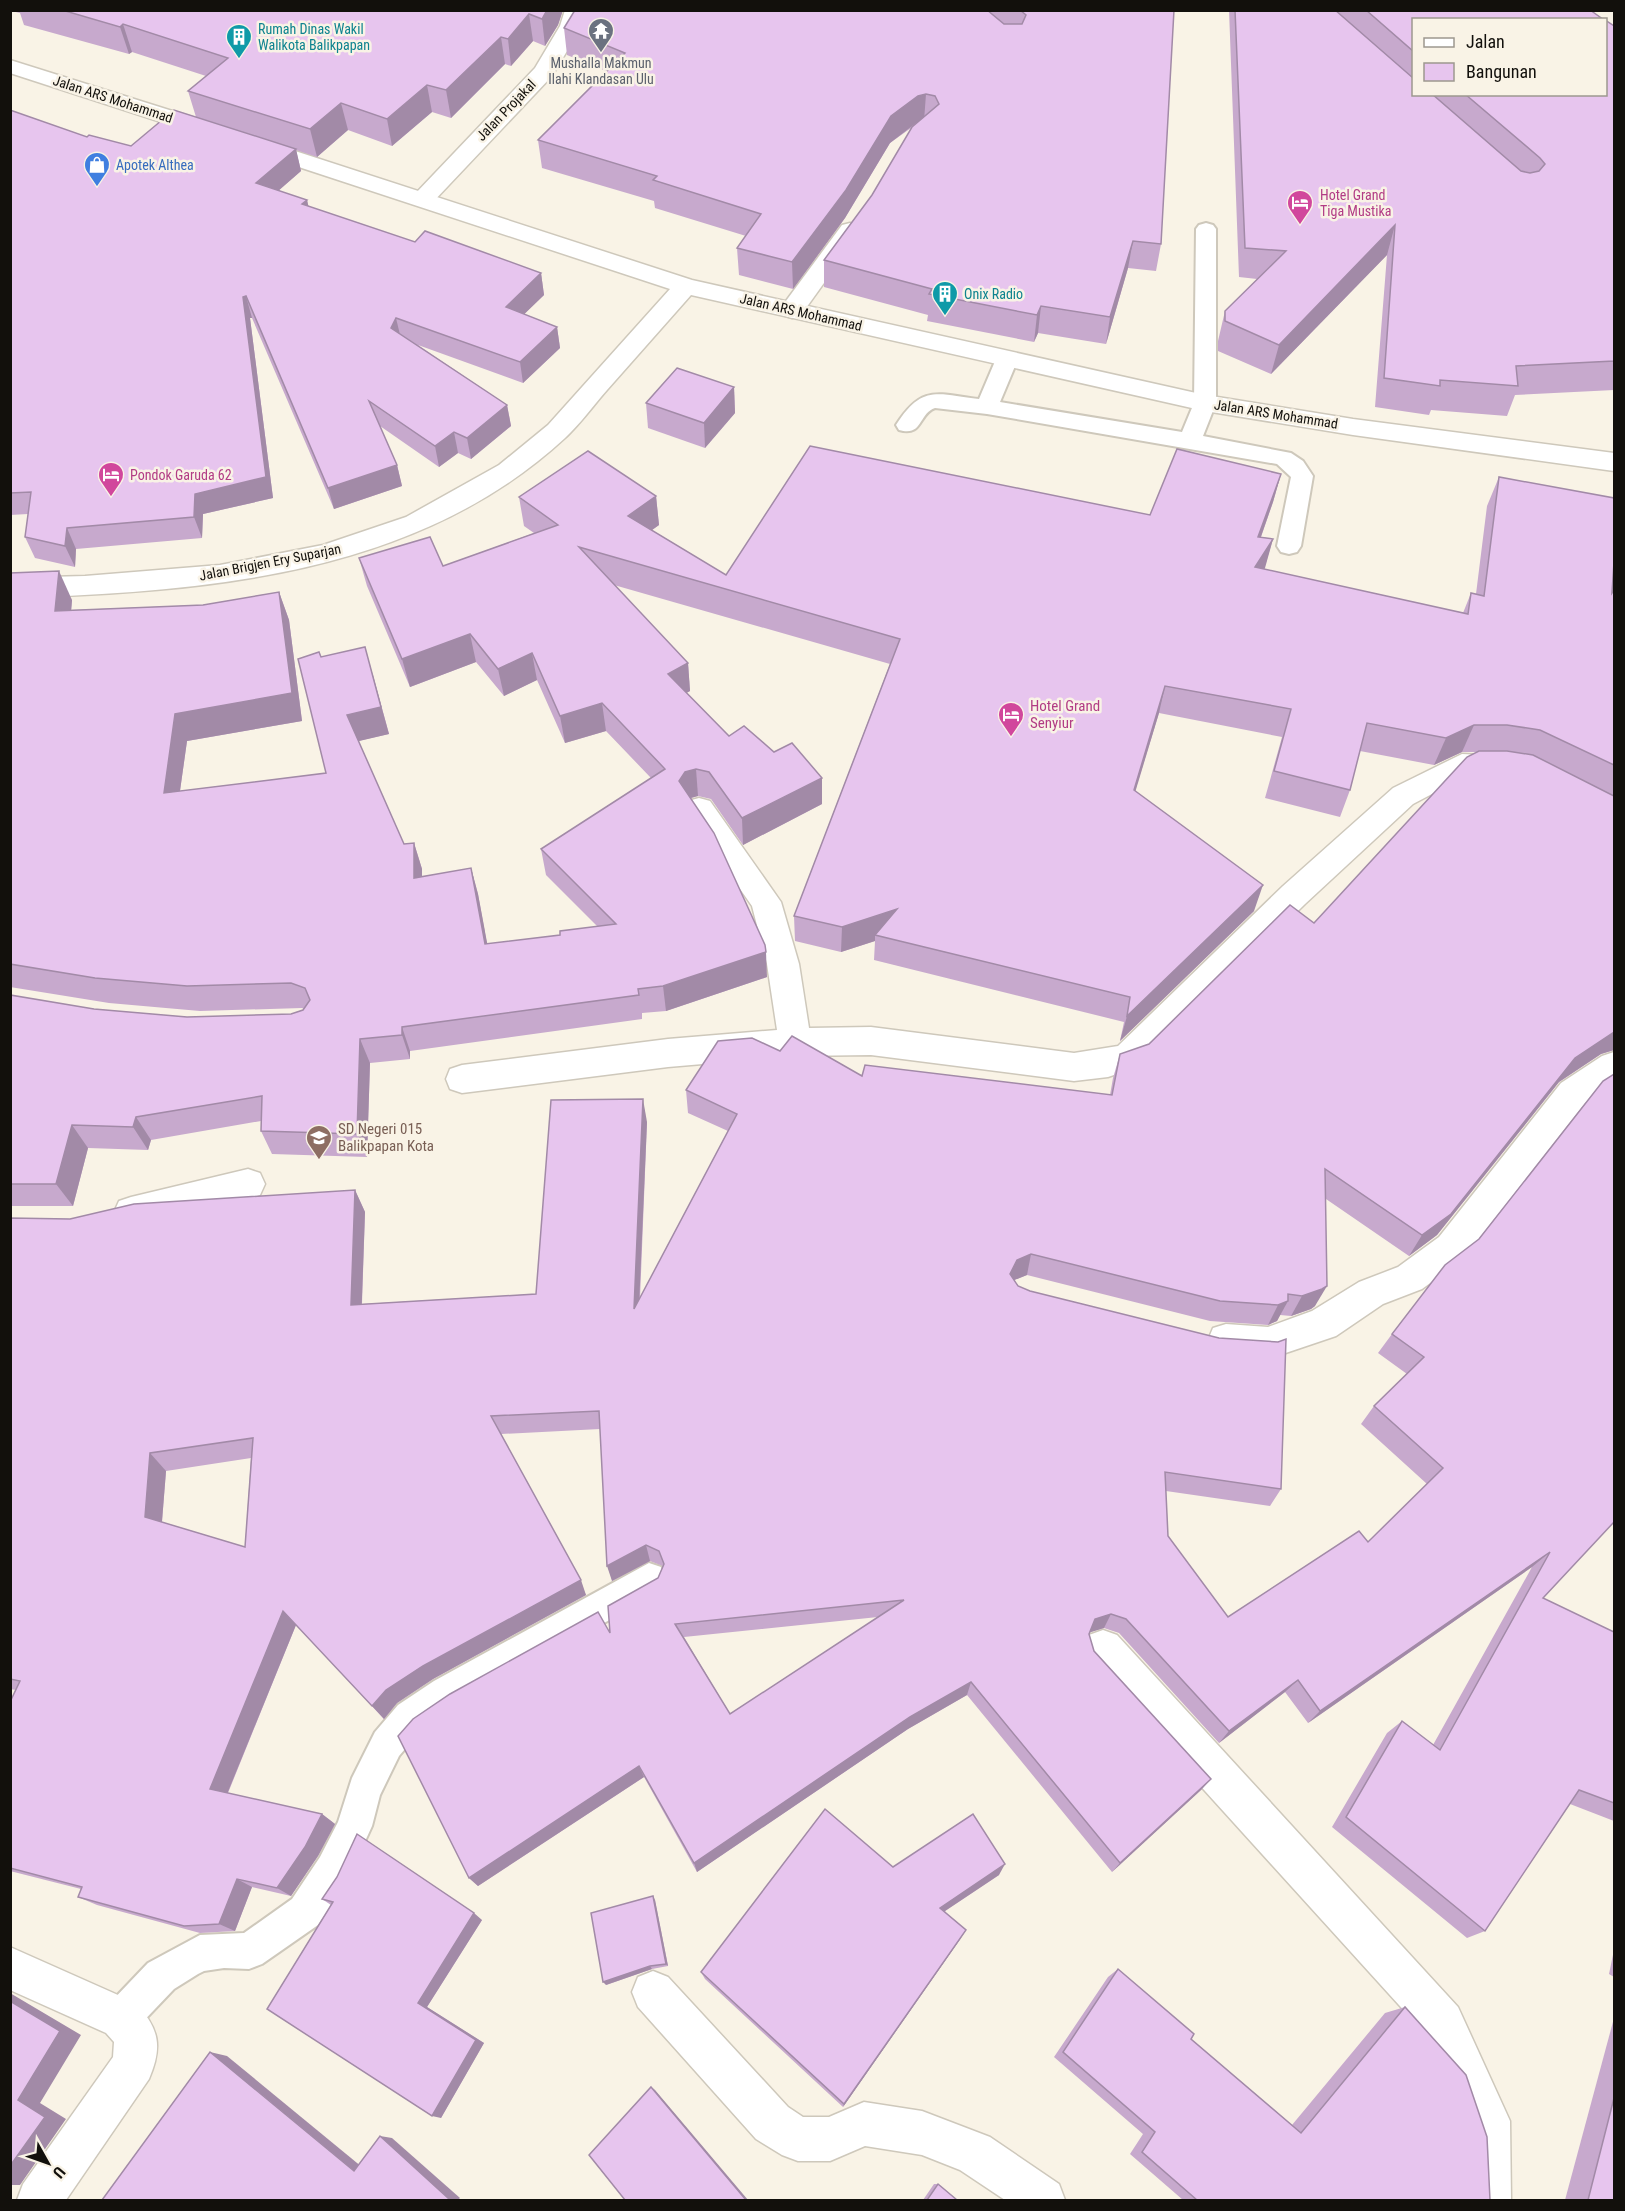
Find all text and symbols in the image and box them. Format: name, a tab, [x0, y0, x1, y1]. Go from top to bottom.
temple icon: Mushalla Makmun Ilahi Klandasan Ulu	[586, 16, 616, 54]
legend	[1412, 18, 1607, 96]
place label: Rumah Dinas Wakil Walikota Balikpapan	[258, 21, 370, 53]
building icon: Rumah Dinas Wakil Walikota Balikpapan	[224, 22, 254, 60]
text: Jalan	[1466, 31, 1505, 52]
place label: Mushalla Makmun Ilahi Klandasan Ulu	[548, 55, 654, 87]
text: Bangunan	[1466, 61, 1537, 82]
street label: Jalan ARS Mohammad	[51, 72, 175, 126]
street label: Jalan Projakal	[473, 76, 539, 144]
shop icon: Apotek Althea	[82, 150, 112, 188]
place label: Apotek Althea	[116, 157, 194, 173]
place label: Hotel Grand Tiga Mustika	[1320, 187, 1391, 219]
hotel icon: Hotel Grand Tiga Mustika	[1285, 188, 1315, 226]
building icon: Onix Radio	[930, 279, 960, 317]
place label: Onix Radio	[964, 286, 1023, 302]
street label: Jalan ARS Mohammad	[738, 290, 864, 334]
street label: Jalan ARS Mohammad	[1213, 396, 1339, 432]
hotel icon: Pondok Garuda 62	[96, 460, 126, 498]
place label: Pondok Garuda 62	[130, 467, 232, 483]
street label: Jalan Brigjen Ery Suparjan	[198, 540, 342, 584]
place label: Hotel Grand Senyiur	[1030, 697, 1100, 732]
hotel icon: Hotel Grand Senyiur	[996, 700, 1026, 738]
place label: SD Negeri 015 Balikpapan Kota	[338, 1120, 434, 1155]
school or university icon: SD Negeri 015 Balikpapan Kota	[304, 1123, 334, 1161]
north arrow	[18, 2133, 78, 2193]
text: U	[49, 2163, 69, 2182]

